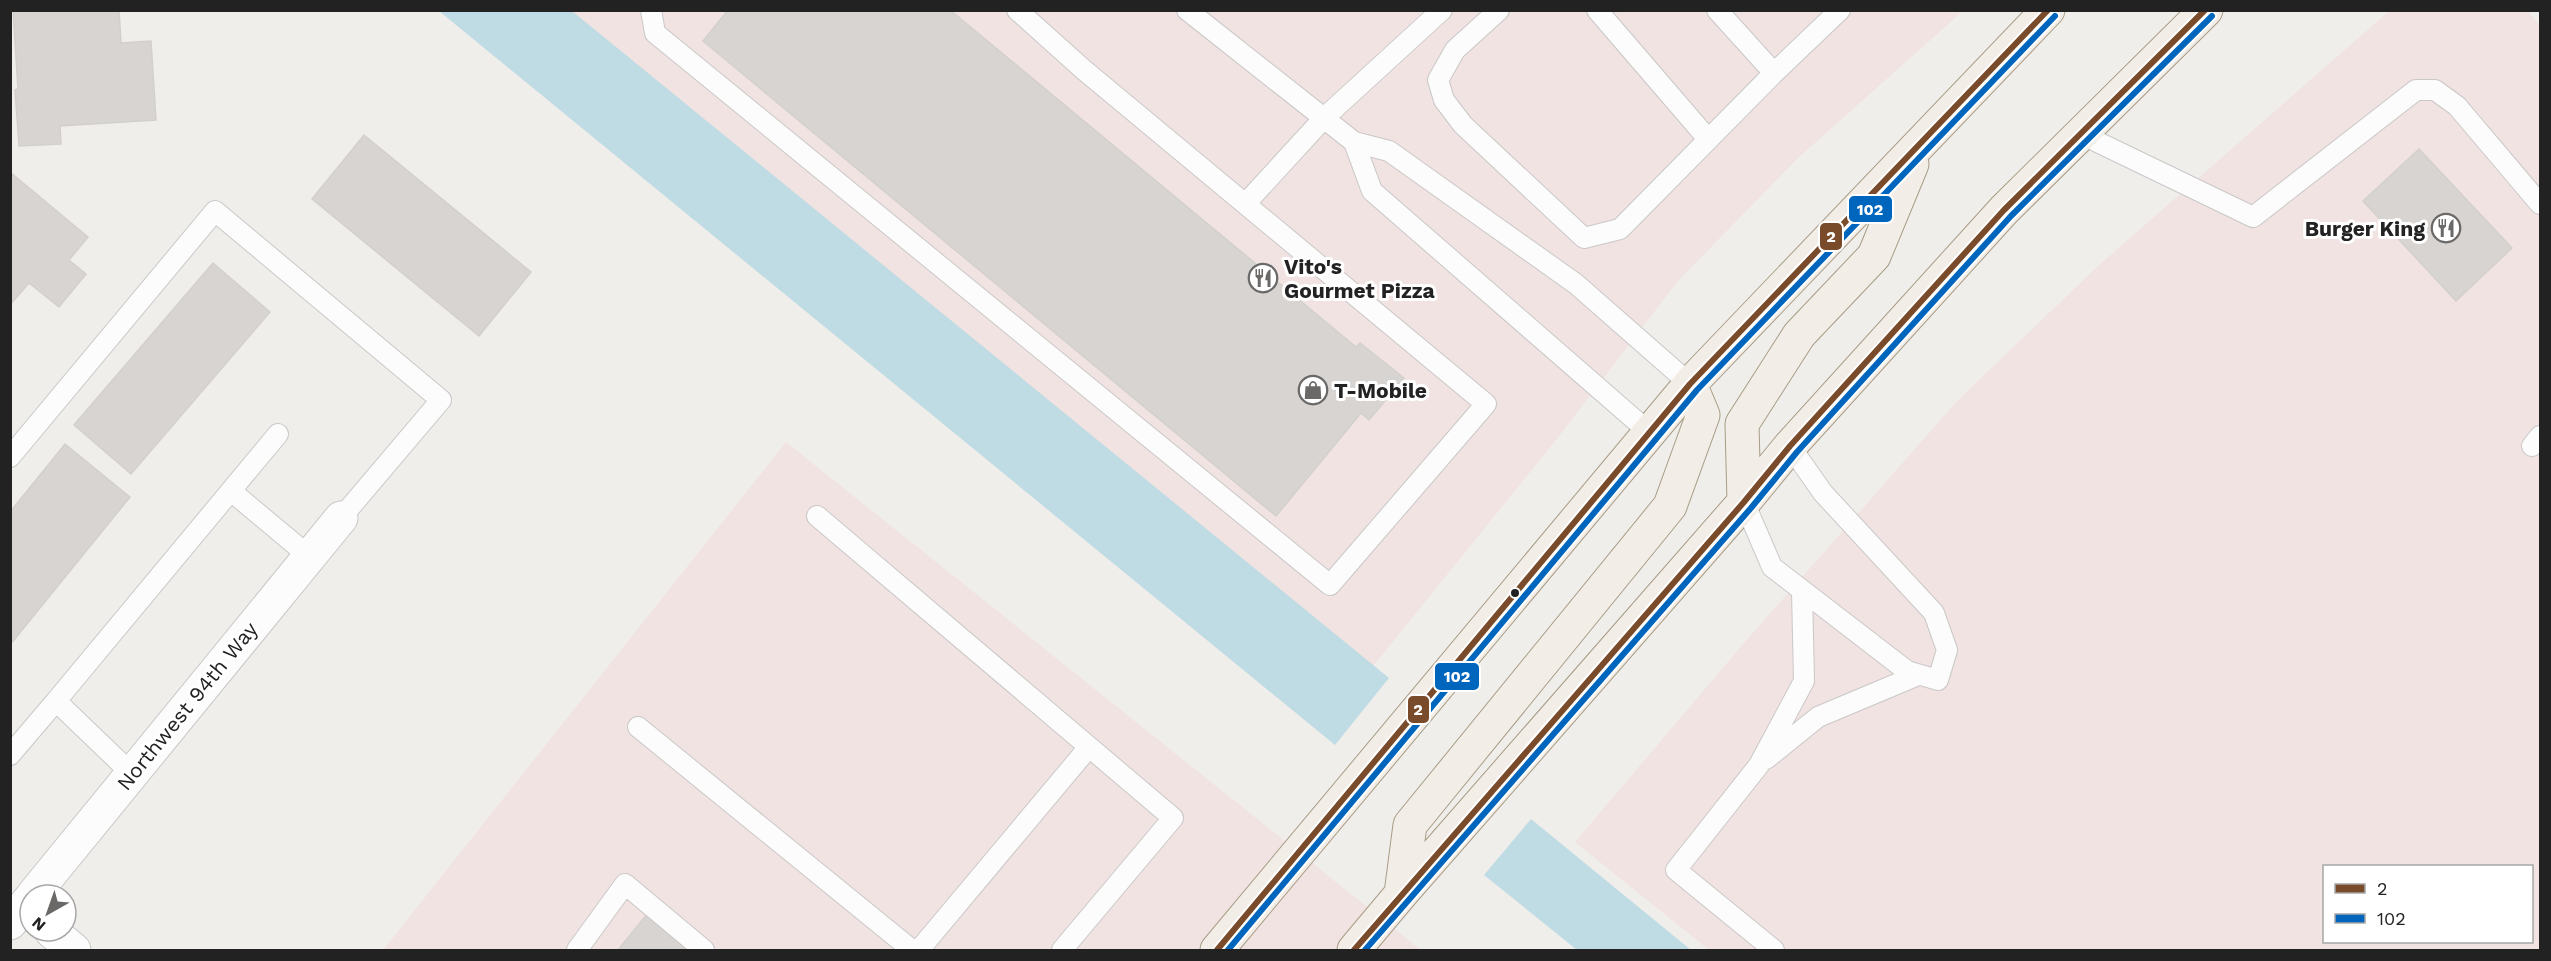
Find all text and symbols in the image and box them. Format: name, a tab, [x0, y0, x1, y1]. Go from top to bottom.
line badge: 102	[1848, 195, 1893, 223]
text: 102	[1857, 200, 1883, 219]
restaurant icon: Burger King	[2430, 212, 2462, 244]
place label: Burger King	[2305, 216, 2425, 241]
line badge: 2	[1819, 222, 1843, 251]
text: 2	[1826, 227, 1836, 246]
place label: Vito's Gourmet Pizza	[1284, 254, 1436, 303]
restaurant icon: Vito's Gourmet Pizza	[1247, 262, 1279, 294]
shop icon: T-Mobile	[1297, 374, 1329, 406]
place label: T-Mobile	[1334, 378, 1427, 403]
unlabelled marker	[1509, 587, 1521, 599]
street label: Northwest 94th Way	[111, 617, 263, 795]
line badge: 102	[1434, 662, 1480, 691]
text: 102	[1444, 667, 1470, 686]
line badge: 2	[1407, 695, 1430, 724]
text: 2	[1413, 700, 1423, 719]
legend	[2323, 865, 2533, 943]
text: 2	[2377, 878, 2388, 899]
north arrow	[18, 883, 78, 943]
text: 102	[2377, 908, 2406, 929]
text: N	[28, 913, 49, 935]

